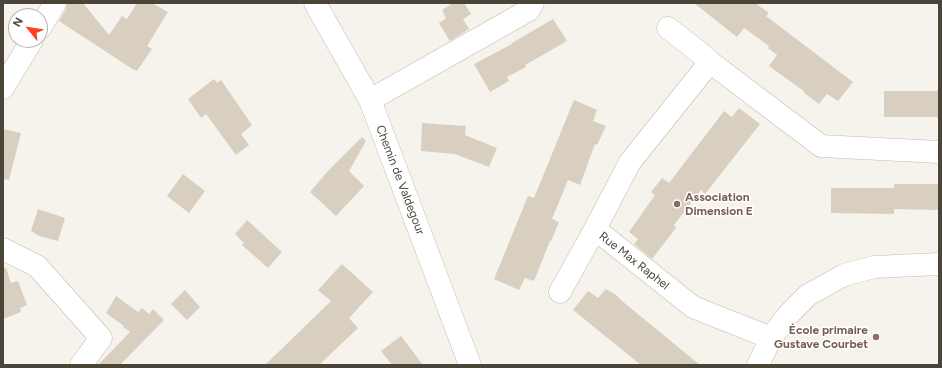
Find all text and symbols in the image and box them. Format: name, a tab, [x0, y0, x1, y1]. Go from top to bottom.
north arrow	[8, 8, 48, 48]
text: N	[10, 15, 26, 29]
street label: Chemin de Valdegour	[372, 123, 428, 237]
place label: Association Dimension E	[685, 190, 753, 218]
marker: Association Dimension E	[672, 199, 682, 209]
street label: Rue Max Raphel	[596, 229, 672, 293]
place label: École primaire Gustave Courbet	[774, 323, 868, 351]
marker: École primaire Gustave Courbet	[871, 332, 881, 342]

